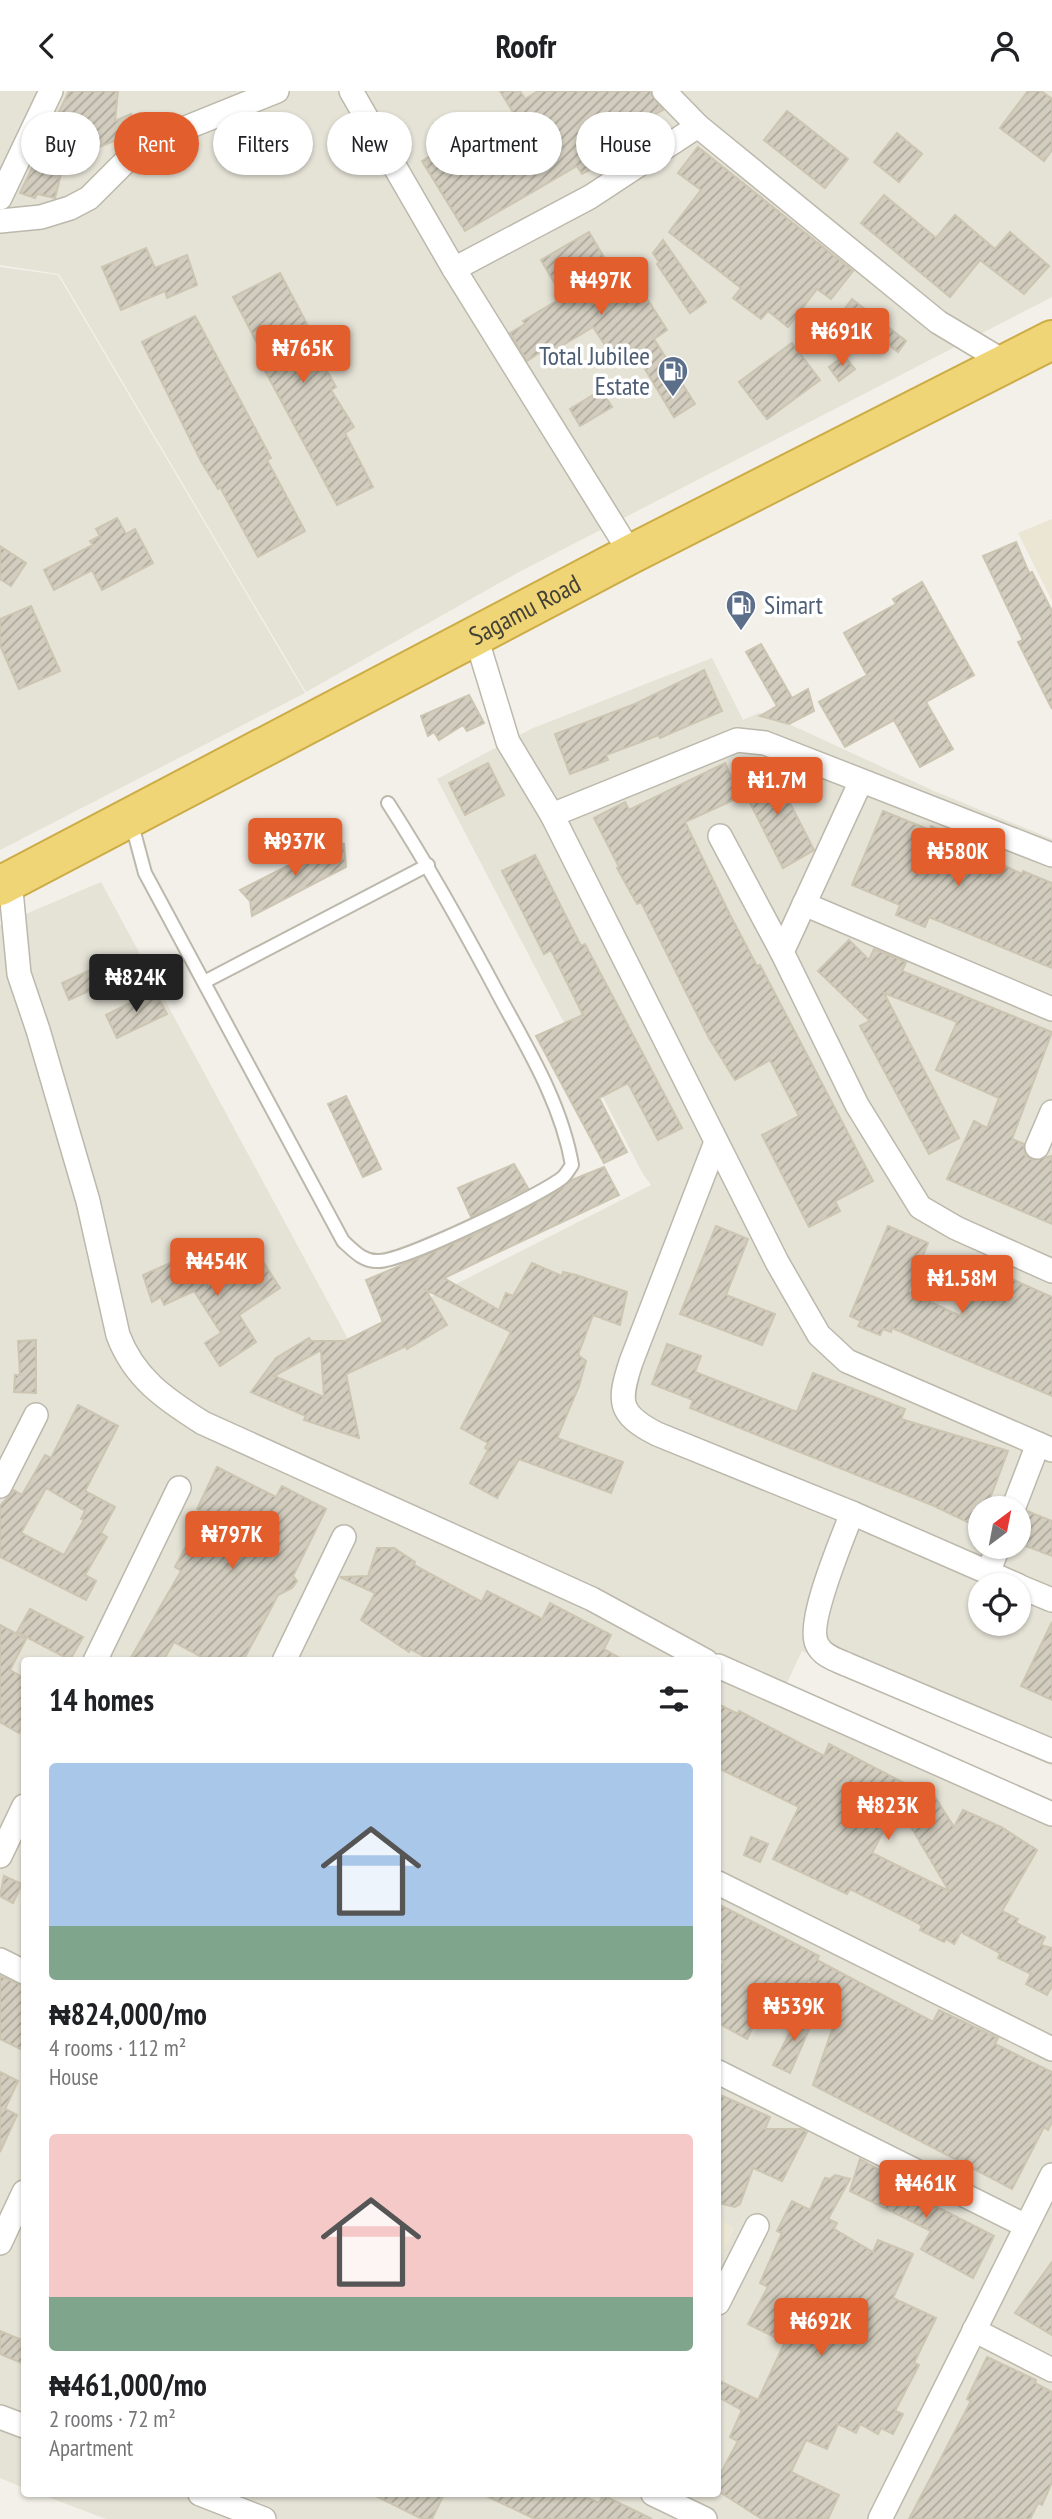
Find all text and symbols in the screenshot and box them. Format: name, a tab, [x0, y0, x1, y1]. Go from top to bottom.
text: Roofr	[496, 25, 556, 67]
icon: back	[28, 27, 66, 65]
icon: person	[986, 27, 1024, 65]
chip: Buy	[21, 112, 100, 175]
chip: Rent	[114, 112, 199, 175]
chip: Filters	[213, 112, 313, 175]
chip: New	[327, 112, 412, 175]
chip: Apartment	[426, 112, 562, 175]
chip: House	[576, 112, 675, 175]
pin: ₦497K	[552, 257, 650, 317]
text: ₦497K	[570, 265, 632, 294]
pin: ₦691K	[793, 309, 891, 368]
text: ₦691K	[811, 316, 873, 345]
pin: ₦765K	[254, 325, 352, 385]
text: ₦765K	[272, 333, 334, 362]
place label: Total Jubilee Estate	[539, 339, 650, 402]
fuel station icon: Total Jubilee Estate	[656, 354, 690, 398]
street label: Sagamu Road	[463, 567, 586, 652]
fuel station icon: Simart	[724, 588, 758, 632]
place label: Simart	[764, 588, 823, 621]
pin: ₦1.7M	[728, 757, 826, 817]
text: ₦1.7M	[748, 765, 806, 794]
pin: ₦937K	[246, 819, 344, 878]
text: ₦937K	[264, 826, 326, 855]
pin: ₦580K	[909, 829, 1007, 888]
text: ₦580K	[927, 836, 989, 865]
pin: ₦824K	[87, 955, 185, 1014]
text: ₦824K	[105, 962, 167, 991]
pin: ₦454K	[168, 1239, 266, 1298]
text: ₦454K	[186, 1246, 248, 1275]
pin: ₦1.58M	[905, 1255, 1019, 1315]
text: ₦1.58M	[927, 1263, 997, 1292]
north arrow	[968, 1496, 1031, 1559]
map controls	[968, 1496, 1031, 1636]
pin: ₦797K	[183, 1511, 281, 1571]
text: ₦797K	[201, 1519, 263, 1548]
button: locate	[968, 1573, 1031, 1636]
text: 14 homes	[49, 1680, 154, 1719]
icon: filters	[655, 1680, 693, 1718]
pin: ₦823K	[839, 1783, 937, 1842]
text: ₦823K	[857, 1790, 919, 1819]
icon: home	[308, 1808, 434, 1934]
pin: ₦539K	[745, 1983, 843, 2043]
text: ₦539K	[763, 1991, 825, 2020]
text: ₦824,000/mo	[49, 1994, 207, 2033]
text: 4 rooms · 112 m²	[49, 2033, 186, 2062]
text: House	[49, 2062, 99, 2091]
pin: ₦461K	[877, 2161, 975, 2220]
text: ₦461K	[895, 2168, 957, 2197]
icon: home	[308, 2179, 434, 2305]
pin: ₦692K	[772, 2299, 870, 2358]
text: ₦692K	[790, 2306, 852, 2335]
text: ₦461,000/mo	[49, 2365, 207, 2404]
text: 2 rooms · 72 m²	[49, 2404, 176, 2433]
text: Apartment	[49, 2433, 133, 2462]

